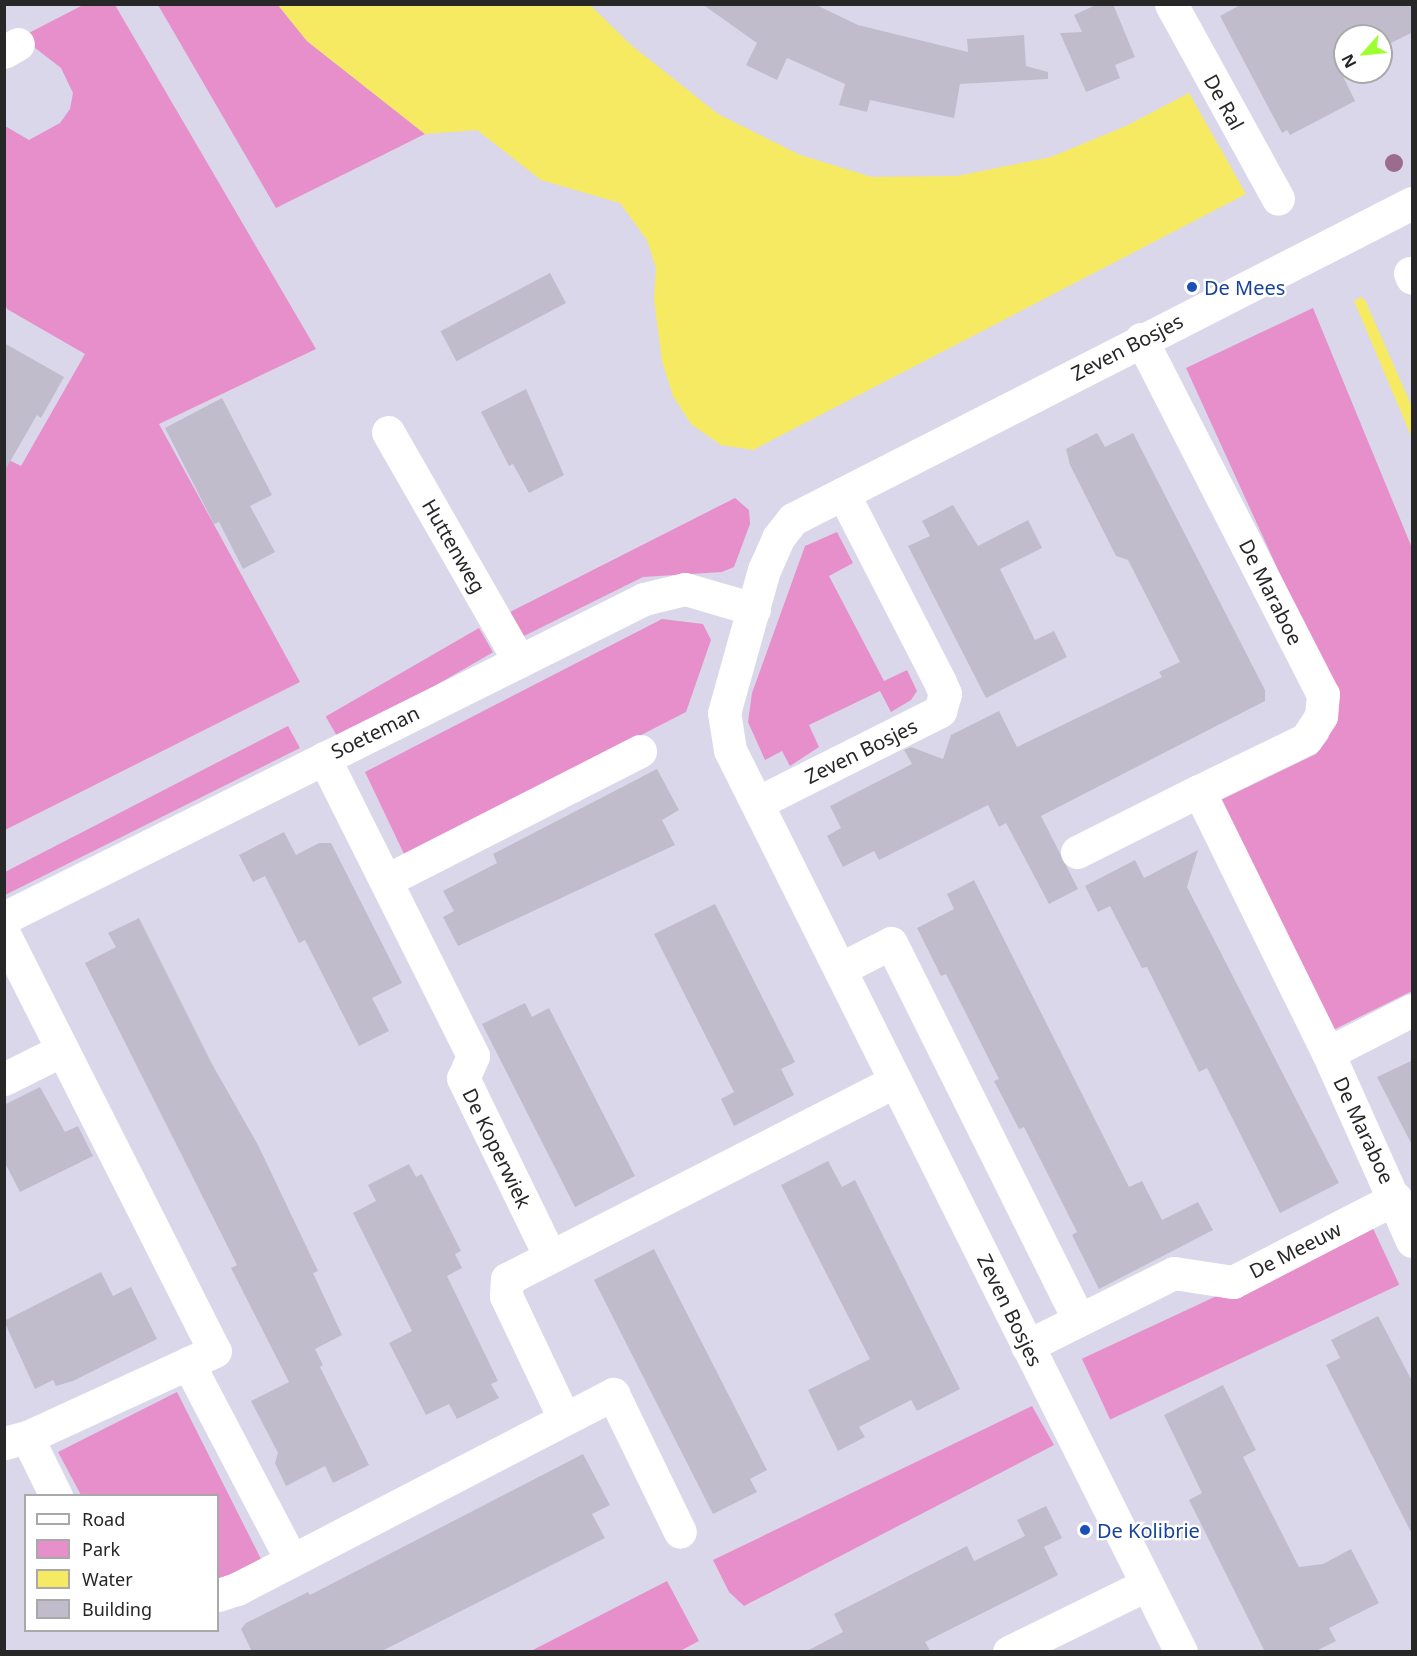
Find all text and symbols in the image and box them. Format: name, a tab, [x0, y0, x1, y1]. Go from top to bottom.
north arrow	[1333, 24, 1393, 84]
text: N	[1336, 50, 1362, 72]
street label: De Ral	[1199, 70, 1249, 134]
place label: De Mees	[1204, 275, 1285, 299]
marker: De Mees	[1185, 280, 1199, 294]
street label: Zeven Bosjes	[1067, 309, 1187, 385]
street label: Huttenweg	[417, 495, 491, 597]
street label: De Maraboe	[1234, 535, 1308, 649]
street label: Soeteman	[327, 700, 423, 764]
street label: Zeven Bosjes	[801, 713, 921, 789]
street label: De Maraboe	[1329, 1073, 1399, 1187]
street label: De Koperwiek	[458, 1084, 536, 1212]
street label: De Meeuw	[1245, 1217, 1345, 1283]
street label: Zeven Bosjes	[972, 1250, 1048, 1370]
legend	[24, 1494, 219, 1632]
text: Road	[82, 1507, 125, 1531]
place label: De Kolibrie	[1097, 1518, 1200, 1542]
marker: De Kolibrie	[1078, 1523, 1092, 1537]
text: Park	[82, 1537, 120, 1561]
text: Water	[82, 1567, 133, 1591]
text: Building	[82, 1597, 152, 1621]

